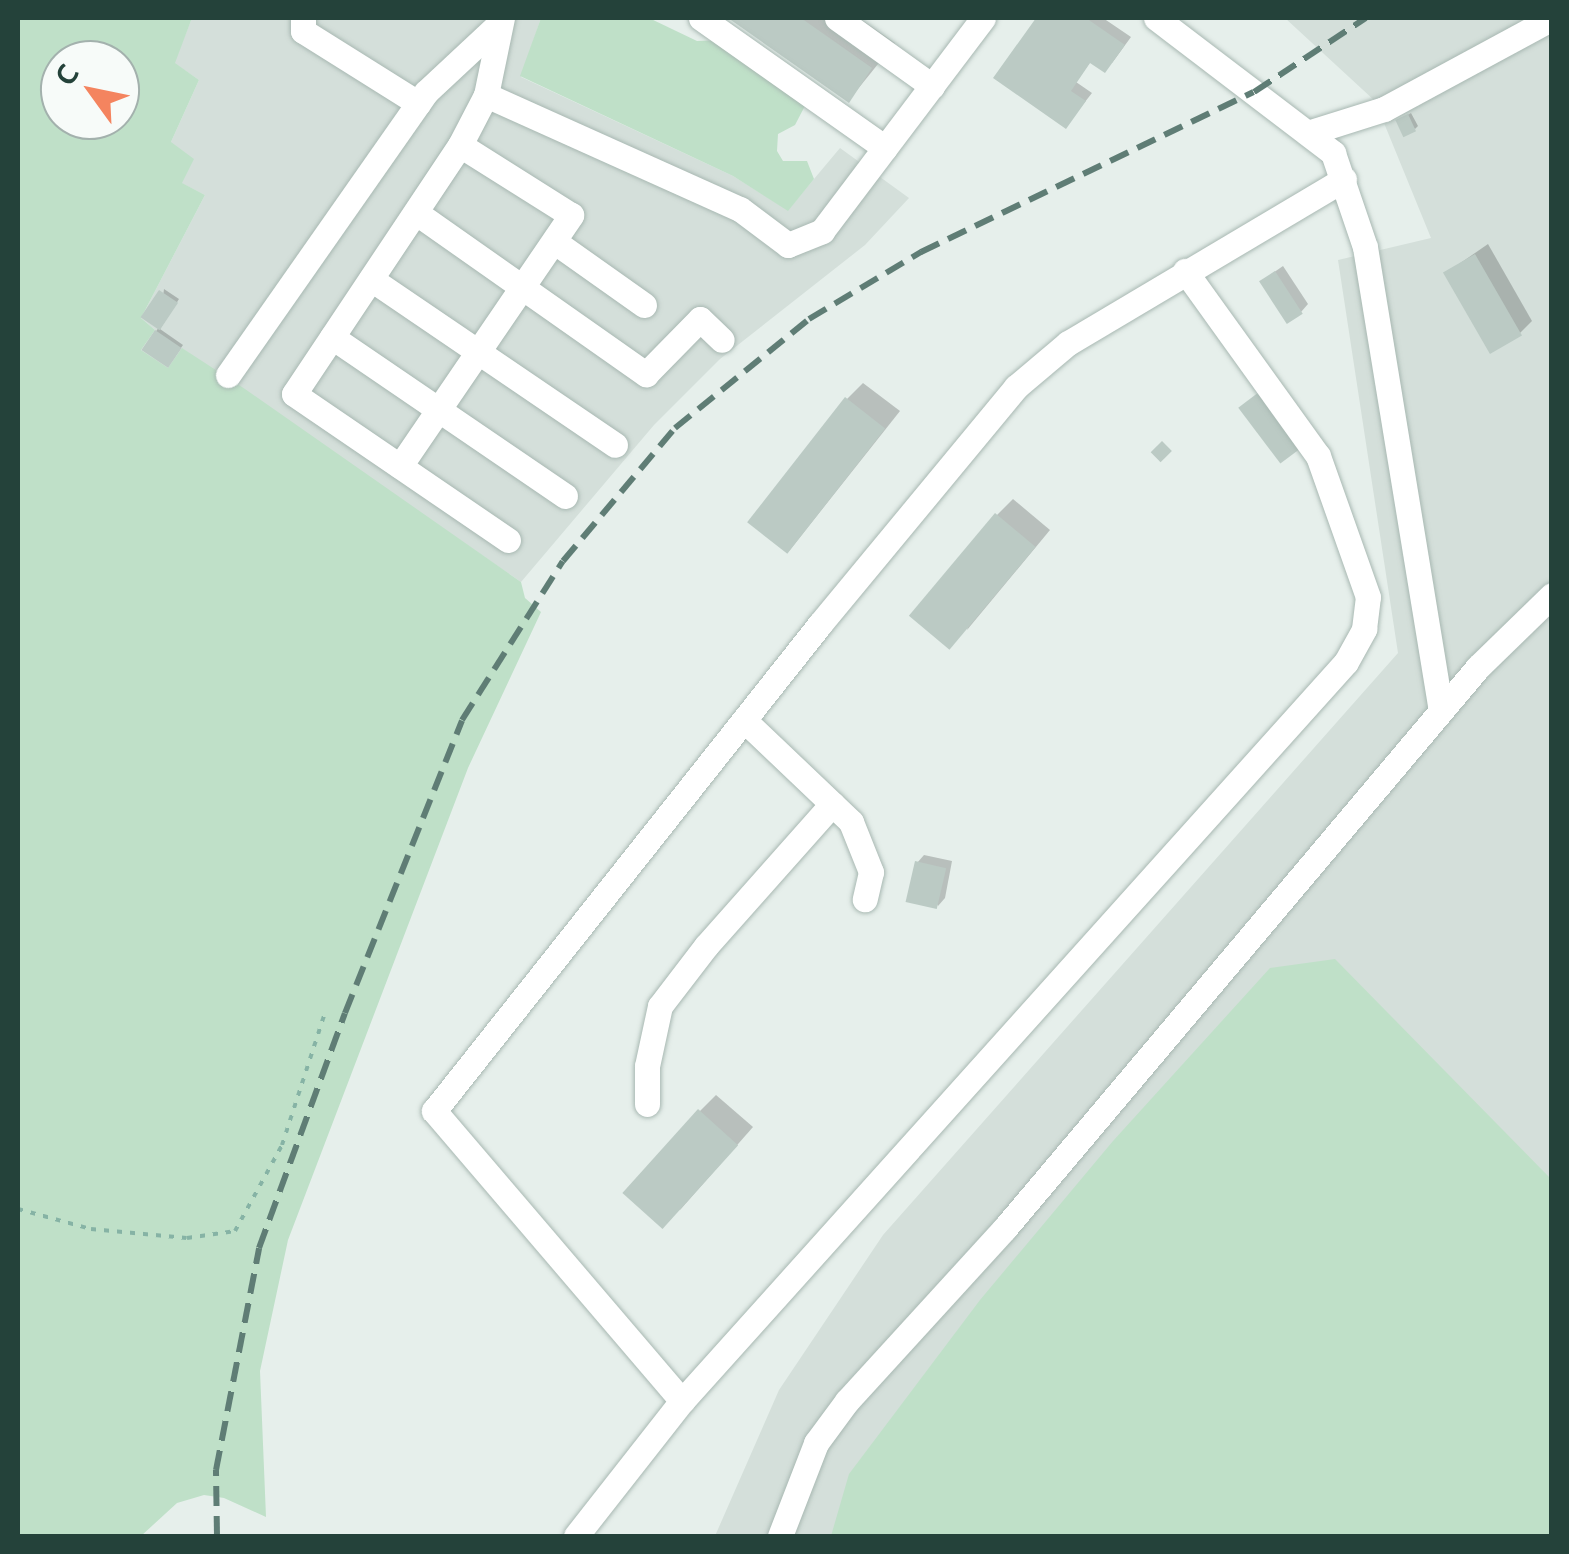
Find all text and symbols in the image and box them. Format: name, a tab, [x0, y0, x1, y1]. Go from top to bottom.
north arrow	[40, 40, 140, 140]
text: С	[48, 59, 84, 90]

